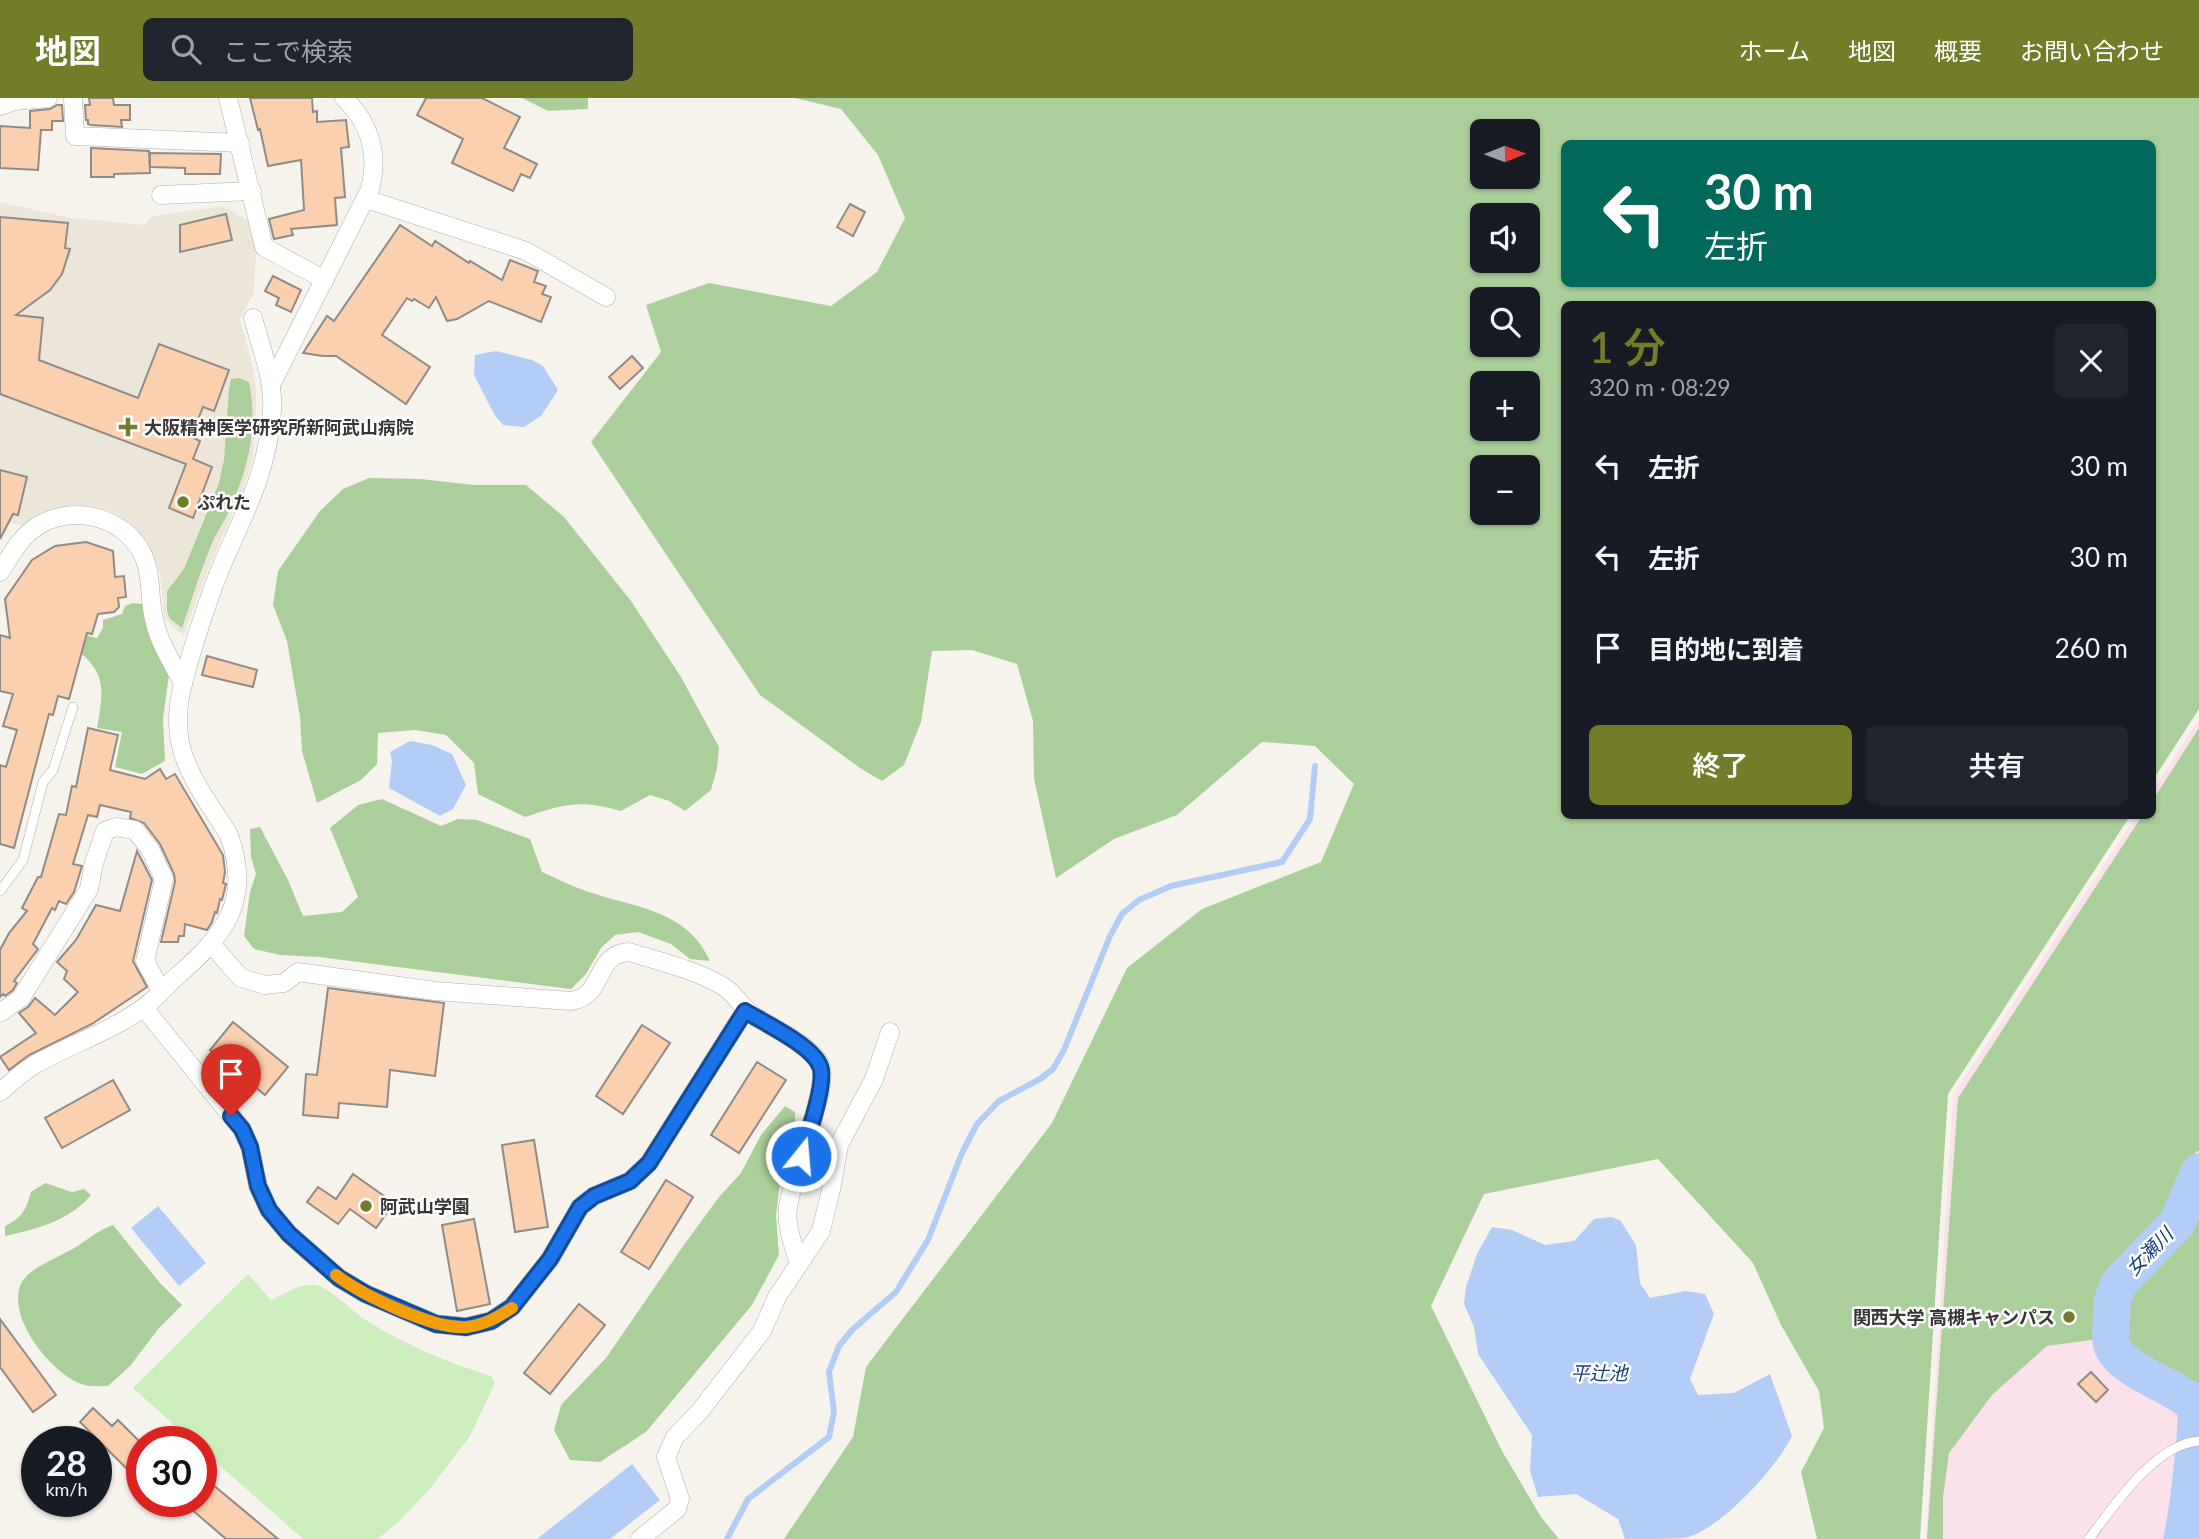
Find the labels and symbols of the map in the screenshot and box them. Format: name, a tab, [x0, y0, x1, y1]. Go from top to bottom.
north arrow	[1470, 119, 1540, 189]
place label: 大阪精神医学研究所新阿武山病院	[144, 416, 414, 438]
marker: 大阪精神医学研究所新阿武山病院	[118, 417, 138, 437]
place label: ぷれた	[197, 491, 251, 513]
marker: ぷれた	[175, 494, 191, 510]
pin	[201, 1044, 261, 1116]
position arrow	[764, 1119, 838, 1193]
place label: 阿武山学園	[380, 1195, 470, 1217]
marker: 阿武山学園	[358, 1198, 374, 1214]
water label: 女瀬川	[2121, 1221, 2178, 1279]
place label: 関西大学 高槻キャンパス	[1853, 1306, 2055, 1328]
marker: 関西大学 高槻キャンパス	[2061, 1309, 2077, 1325]
water label: 平辻池	[1570, 1361, 1629, 1384]
speed limit sign: 30	[126, 1426, 217, 1517]

